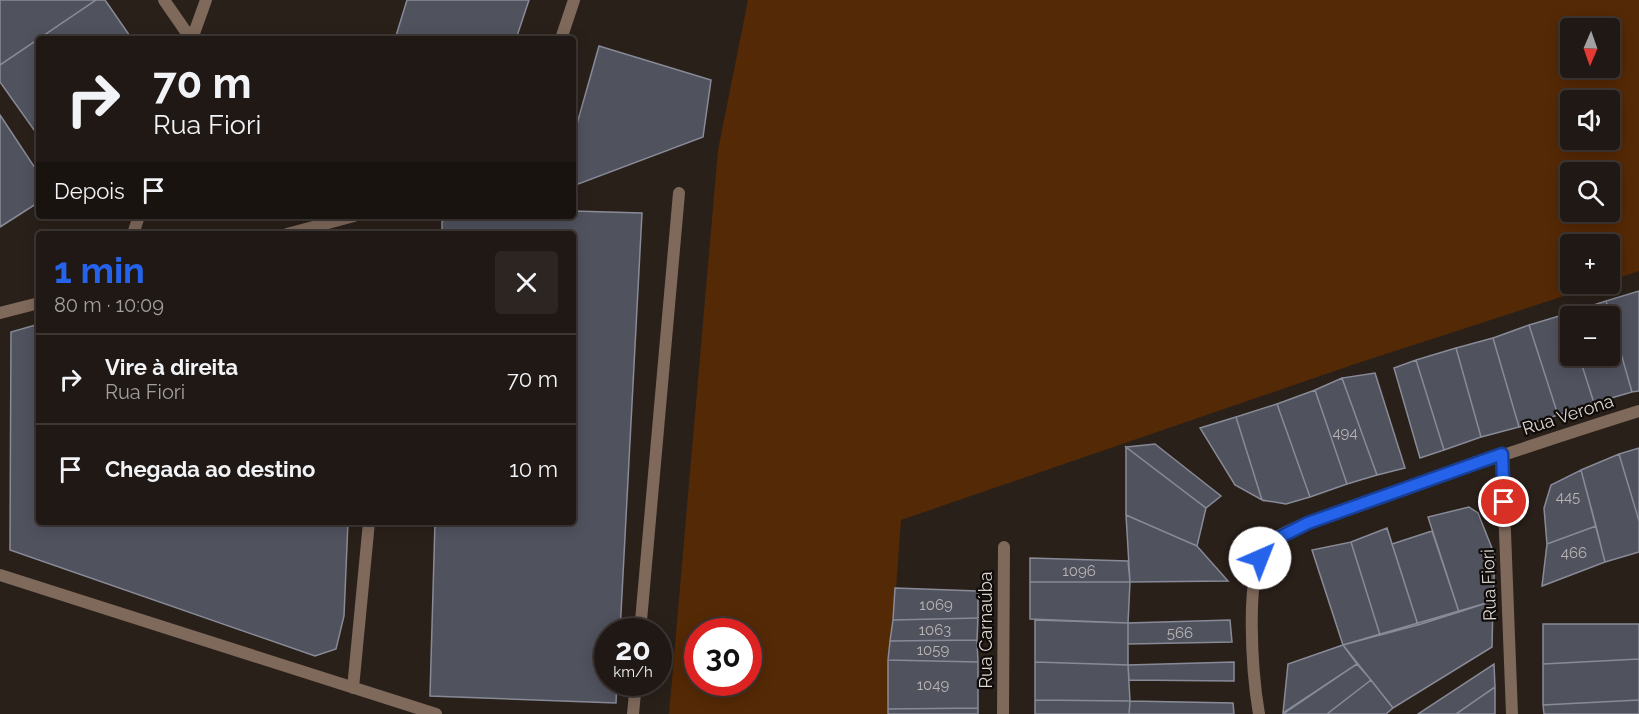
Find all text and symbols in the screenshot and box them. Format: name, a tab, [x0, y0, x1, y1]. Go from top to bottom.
north arrow	[1560, 18, 1620, 78]
map controls	[1560, 18, 1620, 366]
text: 70 m	[153, 59, 252, 108]
icon: right	[54, 60, 132, 138]
button: sound	[1560, 90, 1620, 150]
text: Rua Fiori	[153, 109, 261, 140]
button: search	[1560, 162, 1620, 222]
icon: arrive	[137, 174, 170, 207]
text: Depois	[54, 178, 125, 204]
button: +	[1560, 234, 1620, 294]
text: 1 min	[54, 249, 145, 291]
button: close	[495, 251, 558, 314]
text: 80 m · 10:09	[54, 293, 164, 317]
button: −	[1560, 306, 1620, 366]
text: Vire à direita	[105, 354, 238, 380]
icon: right	[54, 363, 87, 396]
text: 70 m	[507, 366, 558, 392]
text: Rua Fiori	[105, 380, 185, 404]
street label: Rua Verona	[1520, 390, 1616, 439]
house number: 494	[1332, 424, 1358, 442]
icon: arrive	[54, 453, 87, 486]
text: Chegada ao destino	[105, 456, 315, 482]
text: 10 m	[509, 456, 558, 482]
pin	[1478, 476, 1529, 527]
icon: arrive	[1487, 485, 1520, 518]
house number: 445	[1556, 488, 1580, 506]
position arrow	[1228, 526, 1292, 590]
house number: 466	[1561, 544, 1587, 562]
street label: Rua Fiori	[1477, 549, 1500, 621]
house number: 1096	[1062, 562, 1096, 580]
street label: Rua Carnaúba	[975, 571, 996, 689]
house number: 1069	[919, 596, 953, 614]
speed limit sign: 30	[684, 618, 762, 696]
house number: 1063	[919, 621, 951, 639]
house number: 566	[1167, 624, 1193, 642]
text: 20	[615, 632, 651, 667]
house number: 1059	[917, 641, 949, 659]
text: km/h	[613, 663, 653, 681]
house number: 1049	[917, 676, 949, 694]

